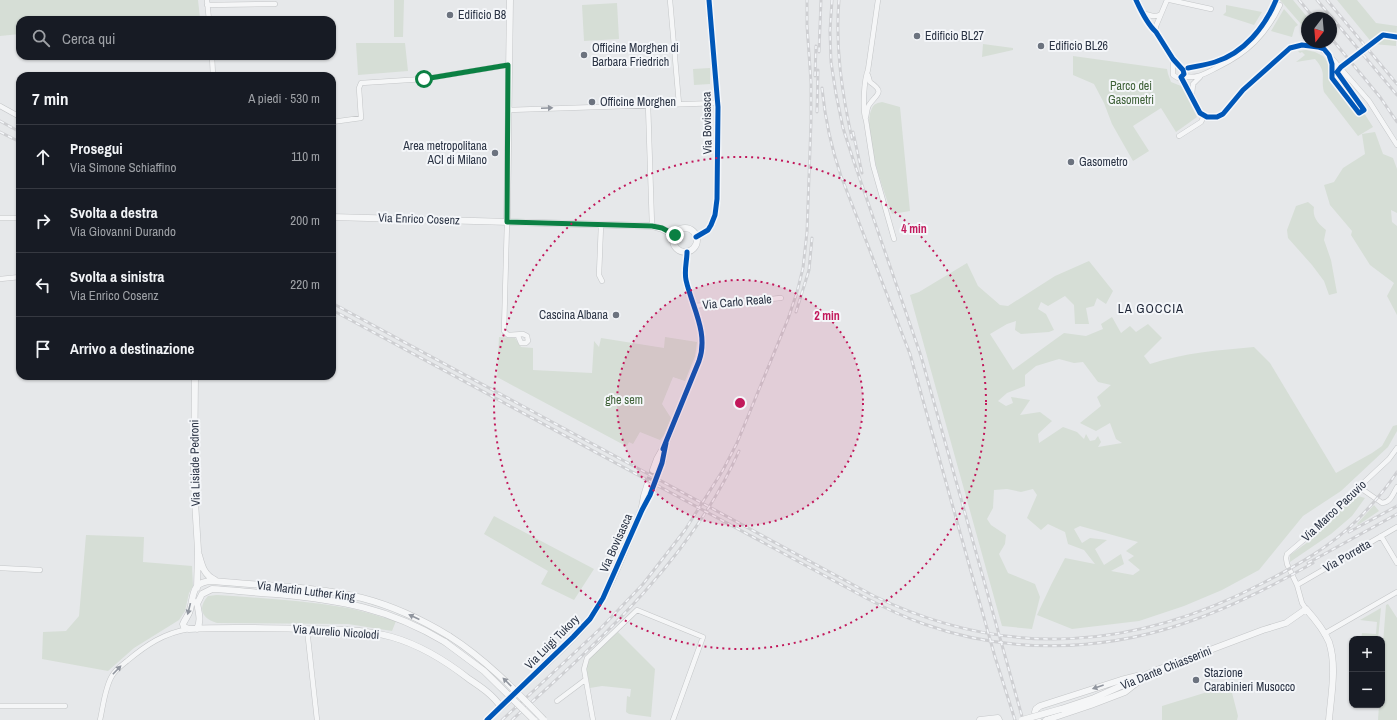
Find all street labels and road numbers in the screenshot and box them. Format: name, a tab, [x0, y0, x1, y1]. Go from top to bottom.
street label: Via Bovisasca	[698, 91, 716, 155]
street label: Via Enrico Cosenz	[378, 210, 460, 228]
street label: Via Carlo Reale	[702, 291, 772, 313]
street label: Via Lisiade Pedroni	[186, 419, 204, 507]
street label: Via Marco Pacuvio	[1298, 477, 1370, 545]
street label: Via Bovisasca	[596, 511, 636, 575]
street label: Via Porretta	[1320, 536, 1374, 576]
street label: Via Martin Luther King	[256, 577, 357, 605]
street label: Via Luigi Tukory	[521, 611, 583, 673]
street label: Via Aurelio Nicolodi	[292, 621, 380, 643]
street label: Via Dante Chiasserini	[1118, 642, 1214, 694]

